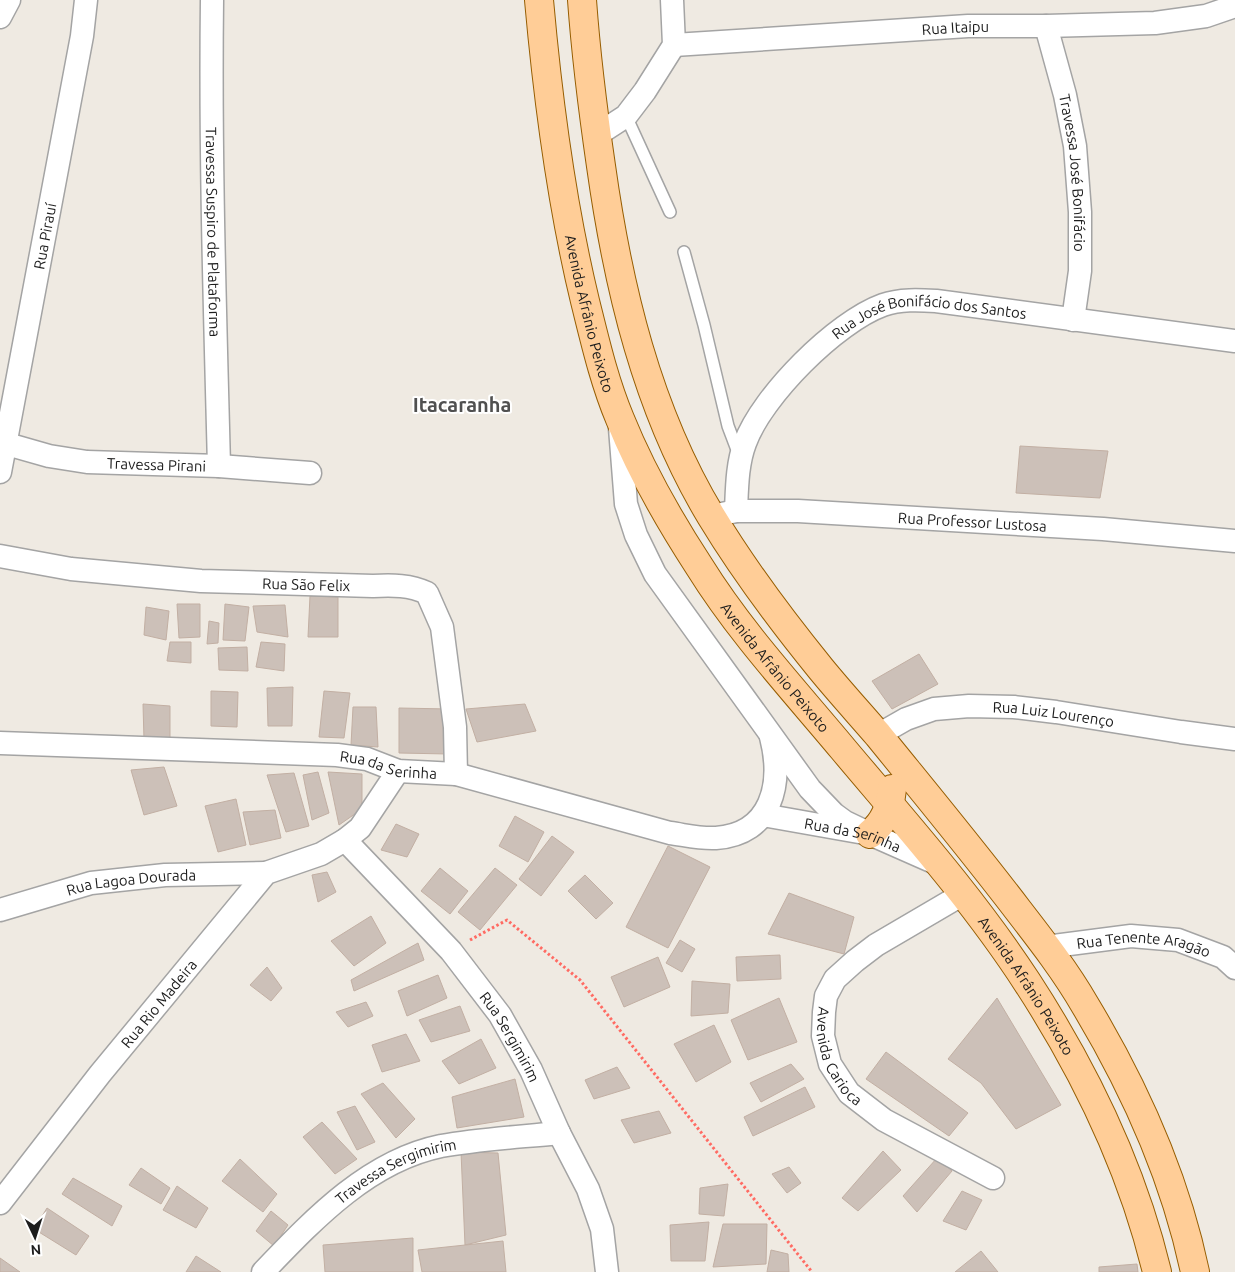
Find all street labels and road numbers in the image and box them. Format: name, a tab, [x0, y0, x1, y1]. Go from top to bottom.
street label: Rua Itaipu	[921, 18, 989, 37]
street label: Travessa José Bonifácio	[1056, 92, 1089, 252]
street label: Travessa Suspiro de Plataforma	[203, 127, 224, 337]
street label: Rua Pirauí	[30, 201, 59, 271]
street label: Avenida Afrânio Peixoto	[562, 233, 618, 395]
street label: Rua José Bonifácio dos Santos	[828, 292, 1028, 342]
street label: Travessa Pirani	[107, 454, 206, 474]
street label: Rua Professor Lustosa	[897, 508, 1047, 534]
street label: Rua São Felix	[262, 574, 351, 594]
street label: Avenida Afrânio Peixoto	[718, 599, 833, 735]
street label: Rua Luiz Lourenço	[992, 698, 1115, 730]
street label: Rua da Serinha	[339, 747, 437, 782]
street label: Rua da Serinha	[803, 814, 904, 855]
street label: Rua Lagoa Dourada	[64, 866, 196, 898]
street label: Avenida Afrânio Peixoto	[975, 913, 1078, 1058]
street label: Rua Tenente Aragão	[1075, 927, 1213, 960]
street label: Rua Rio Madeira	[117, 956, 200, 1051]
street label: Rua Sergimirim	[477, 988, 544, 1084]
street label: Avenida Carioca	[814, 1006, 866, 1109]
street label: Travessa Sergimirim	[332, 1135, 458, 1207]

